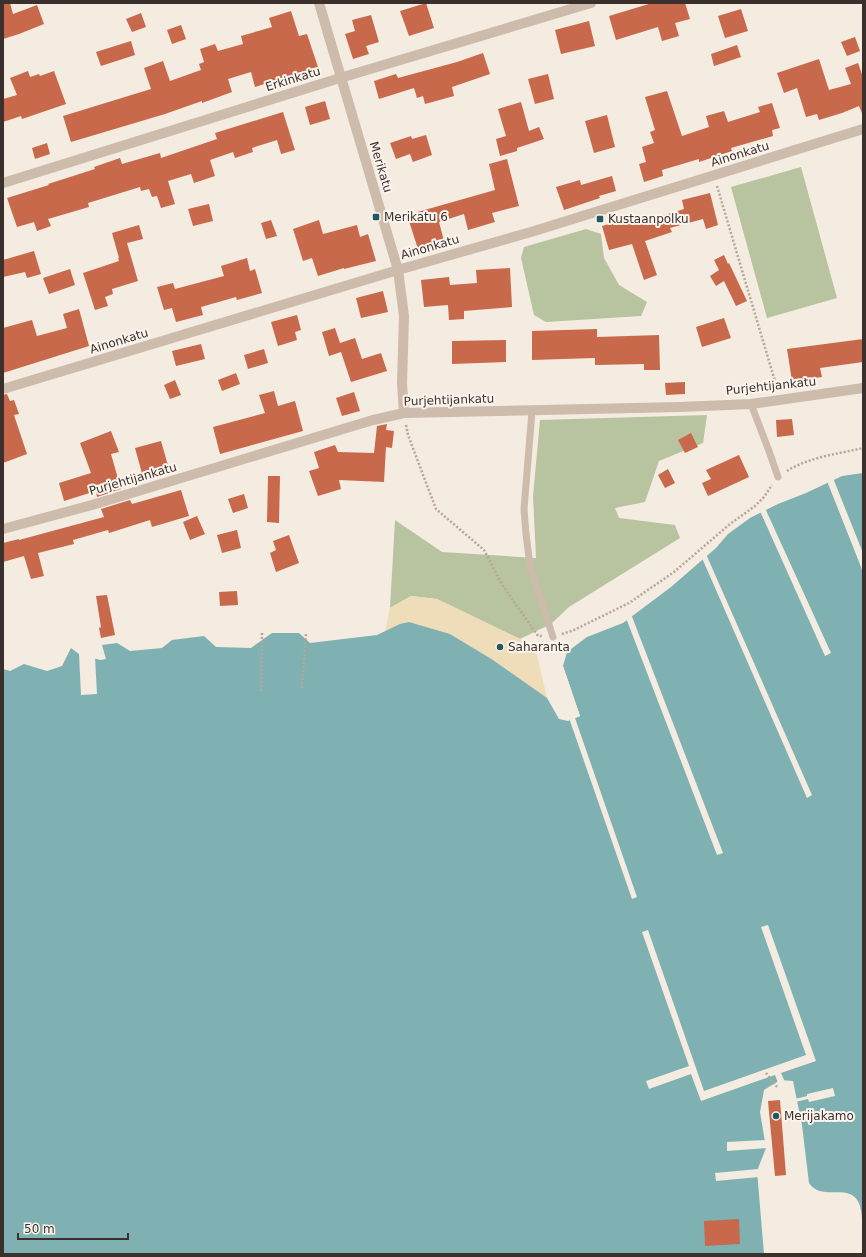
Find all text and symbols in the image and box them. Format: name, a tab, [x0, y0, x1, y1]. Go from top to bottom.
street label: Erkinkatu	[264, 64, 322, 94]
street label: Ainonkatu	[709, 138, 771, 170]
street label: Merikatu	[367, 140, 395, 194]
place label: Merikatu 6	[384, 210, 448, 224]
marker: Merikatu 6	[371, 212, 381, 222]
place label: Kustaanpolku	[608, 212, 689, 226]
marker: Kustaanpolku	[595, 214, 605, 224]
street label: Ainonkatu	[399, 232, 461, 262]
street label: Ainonkatu	[88, 325, 150, 357]
street label: Purjehtijankatu	[725, 374, 817, 398]
street label: Purjehtijankatu	[403, 391, 495, 409]
street label: Purjehtijankatu	[88, 460, 178, 498]
place label: Saharanta	[508, 640, 570, 654]
marker: Saharanta	[495, 642, 505, 652]
place label: Merijakamo	[784, 1109, 854, 1123]
marker: Merijakamo	[771, 1111, 781, 1121]
scale bar	[18, 1215, 128, 1241]
text: 50 m	[24, 1222, 55, 1236]

